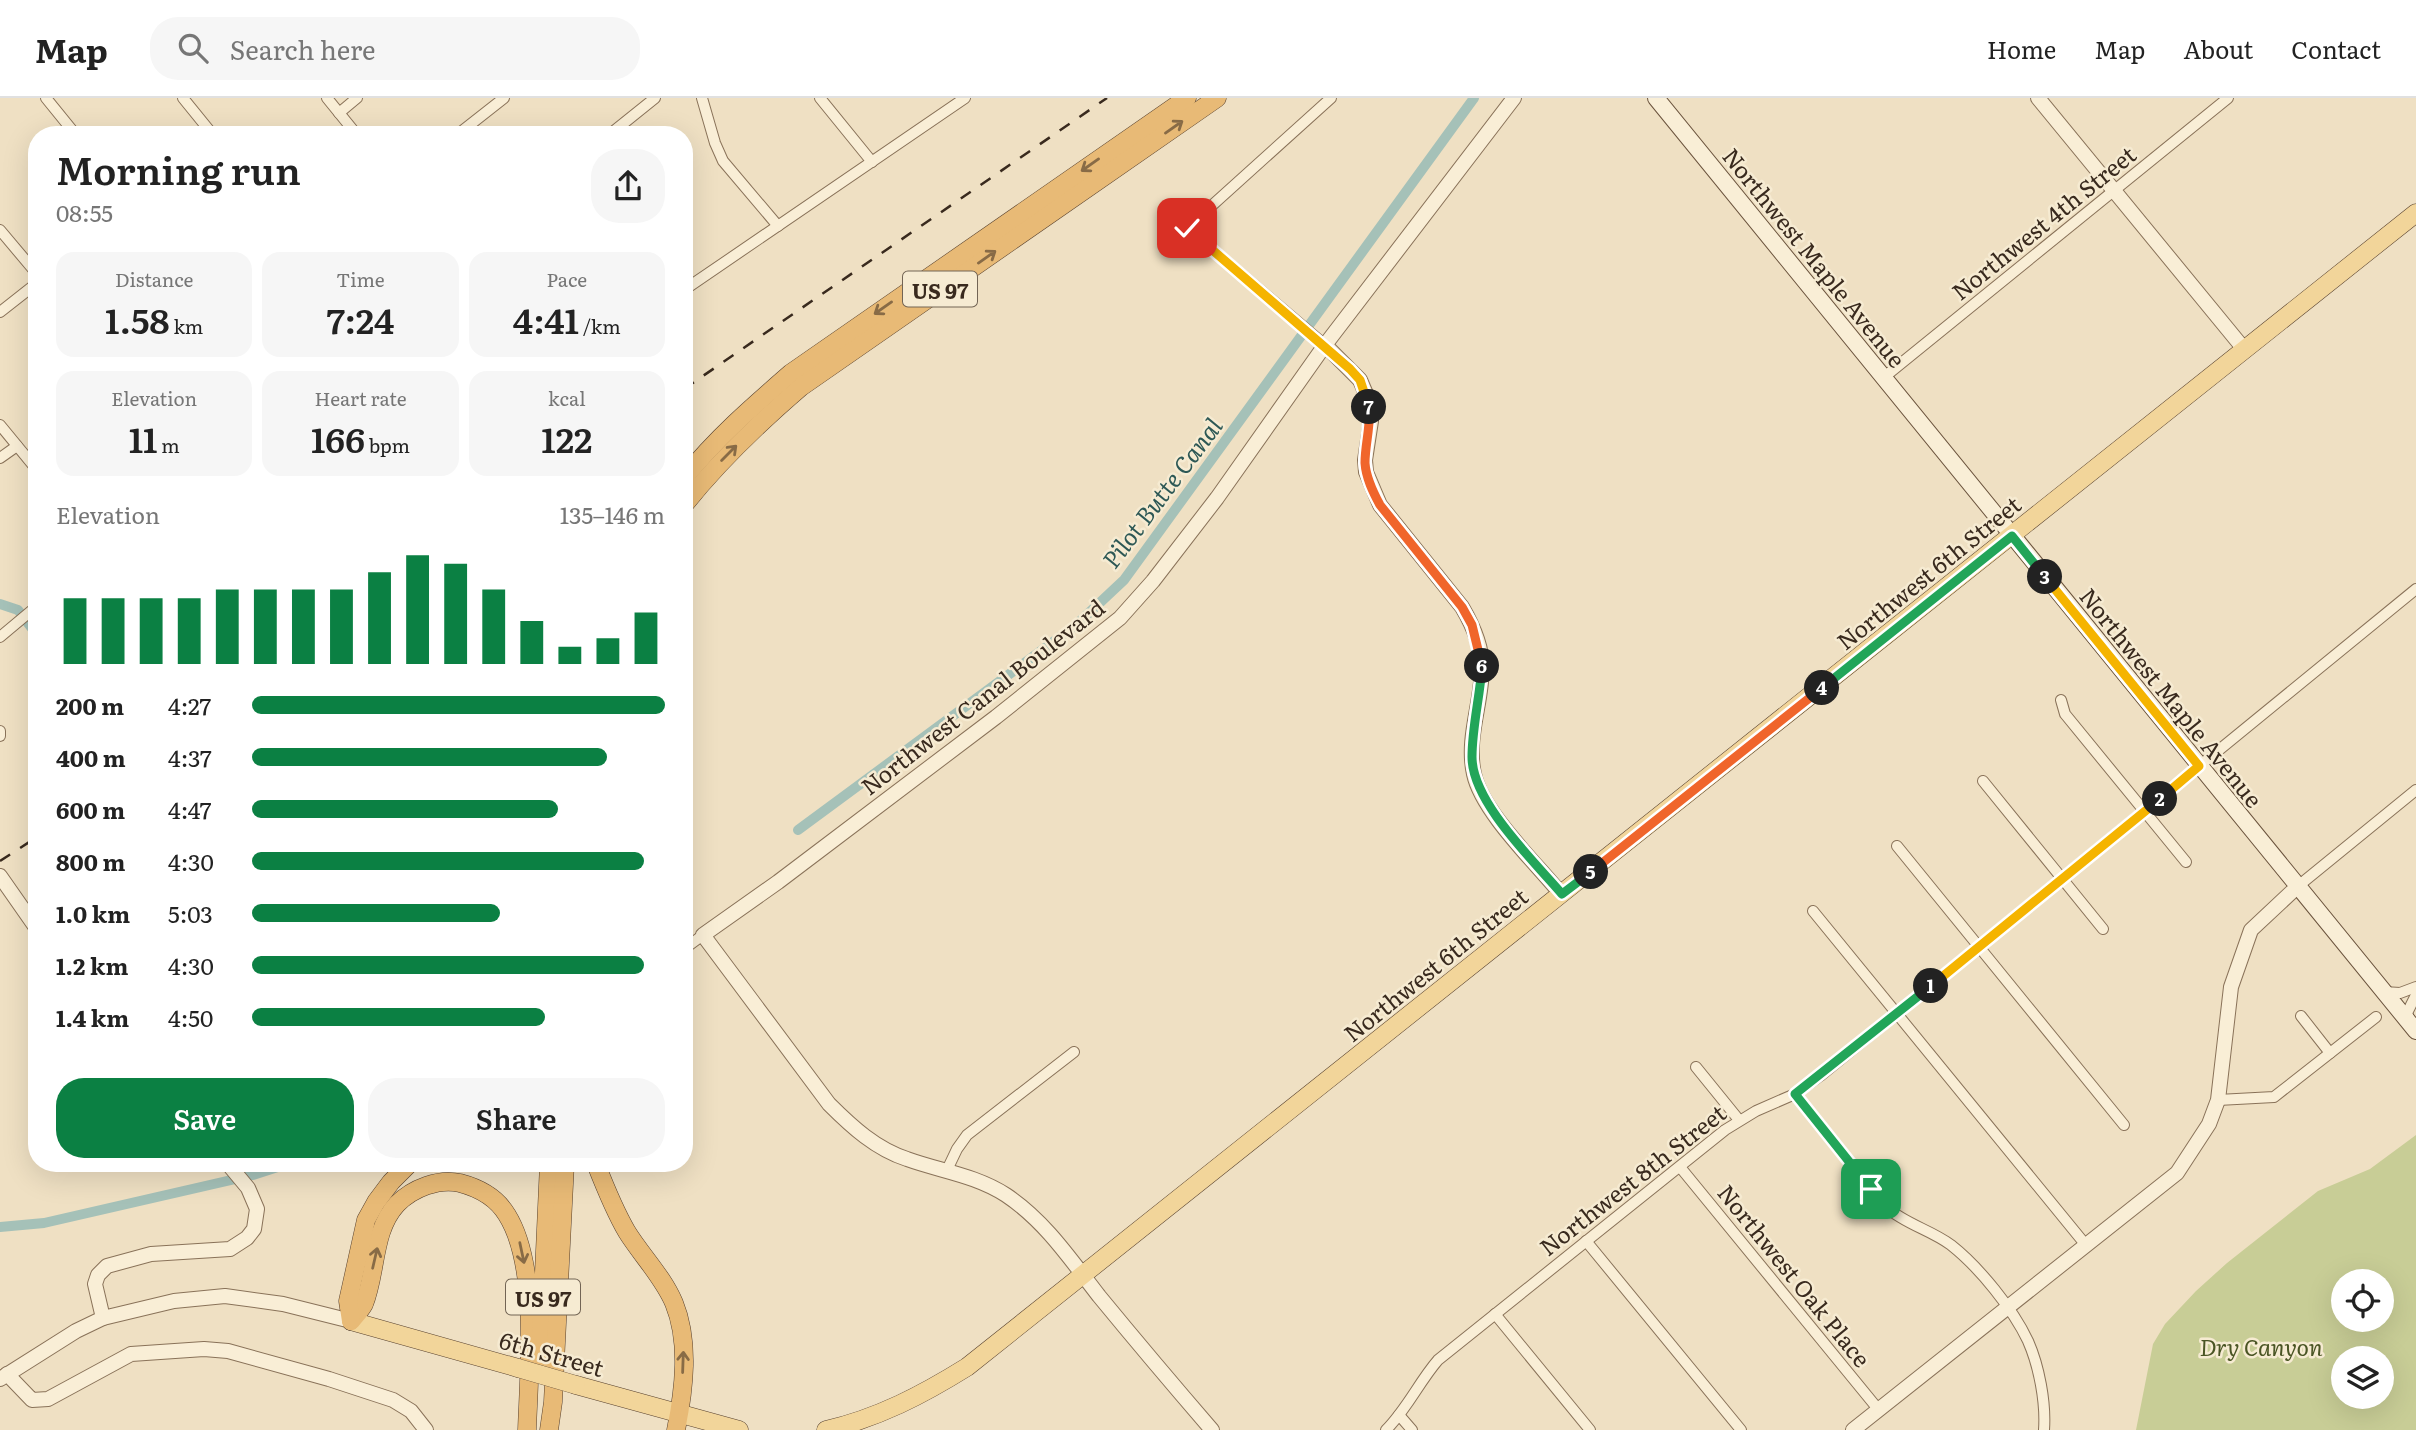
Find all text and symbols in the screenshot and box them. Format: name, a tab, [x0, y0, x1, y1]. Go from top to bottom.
search box	[150, 17, 640, 80]
text: Map	[35, 24, 108, 73]
icon: search	[174, 29, 212, 67]
text: Search here	[230, 29, 376, 68]
text: Home	[1987, 31, 2056, 66]
text: Map	[2094, 31, 2145, 66]
text: About	[2183, 31, 2253, 66]
text: Contact	[2291, 31, 2381, 66]
one-way arrow	[1164, 120, 1183, 134]
street label: Northwest 4th Street	[1944, 136, 2143, 307]
text: Morning run	[56, 140, 301, 197]
street label: Northwest Maple Avenue	[1715, 140, 1915, 374]
button: share	[591, 149, 665, 223]
one-way arrow	[1081, 158, 1100, 172]
text: 08:55	[56, 195, 113, 229]
pin	[1157, 198, 1217, 258]
icon: check	[1168, 209, 1206, 247]
one-way arrow	[977, 249, 996, 264]
text: Distance	[115, 265, 193, 293]
text: Time	[336, 265, 385, 293]
text: Pace	[546, 265, 587, 293]
road number: US 97	[903, 272, 977, 306]
text: 1.58	[105, 293, 170, 345]
text: 7:24	[326, 293, 395, 345]
text: 4:41	[513, 293, 579, 345]
one-way arrow	[874, 301, 893, 315]
text: km	[170, 312, 203, 340]
text: /km	[579, 312, 621, 340]
text: Elevation	[111, 384, 197, 412]
text: Heart rate	[314, 384, 407, 412]
text: kcal	[548, 384, 586, 412]
pin: 7	[1352, 390, 1386, 424]
text: 7	[1363, 392, 1374, 420]
water label: Pilot Butte Canal	[1093, 409, 1229, 575]
text: 11	[129, 412, 157, 464]
text: 166	[311, 412, 365, 464]
text: 122	[541, 412, 592, 464]
text: m	[157, 431, 180, 459]
text: bpm	[365, 431, 410, 459]
one-way arrow	[720, 445, 737, 462]
street label: Northwest 6th Street	[1829, 487, 2028, 657]
text: Elevation	[56, 497, 160, 531]
text: 135–146 m	[560, 497, 665, 531]
pin: 3	[2028, 560, 2062, 594]
text: 3	[2039, 562, 2050, 590]
street label: Northwest Maple Avenue	[2072, 580, 2272, 814]
street label: Northwest Canal Boulevard	[853, 590, 1111, 802]
pin: 6	[1464, 648, 1500, 684]
text: 6	[1476, 651, 1487, 679]
pin: 4	[1804, 670, 1840, 706]
text: 4	[1816, 673, 1827, 701]
text: 200 m	[56, 688, 124, 722]
text: 4:27	[168, 688, 211, 722]
text: 400 m	[56, 740, 126, 774]
text: 4:37	[168, 740, 212, 774]
pin: 2	[2142, 782, 2178, 816]
text: 2	[2154, 784, 2165, 812]
text: 600 m	[56, 792, 125, 826]
text: 4:47	[168, 792, 211, 826]
text: 800 m	[56, 844, 125, 878]
text: 4:30	[168, 844, 214, 878]
pin: 5	[1574, 854, 1608, 890]
text: 5	[1585, 857, 1596, 885]
street label: Northwest 6th Street	[1336, 879, 1535, 1049]
text: 1.0 km	[56, 896, 130, 930]
text: 5:03	[168, 896, 213, 930]
text: 1.2 km	[56, 948, 128, 982]
text: 4:30	[168, 948, 214, 982]
pin: 1	[1913, 968, 1948, 1004]
text: 1	[1927, 971, 1934, 999]
text: 1.4 km	[56, 1000, 129, 1034]
text: 4:50	[168, 1000, 213, 1034]
button: Save	[56, 1078, 354, 1158]
button: Share	[368, 1078, 665, 1158]
street label: Northwest 8th Street	[1531, 1095, 1733, 1263]
pin	[1841, 1159, 1901, 1219]
icon: arrive	[1852, 1170, 1890, 1208]
street label: Northwest Oak Place	[1711, 1176, 1880, 1374]
one-way arrow	[515, 1241, 529, 1264]
one-way arrow	[368, 1247, 382, 1270]
map controls	[2331, 1269, 2394, 1409]
button: locate	[2331, 1269, 2394, 1332]
road number: US 97	[506, 1280, 580, 1314]
street label: 6th Street	[496, 1322, 609, 1384]
park label: Dry Canyon	[2199, 1329, 2323, 1363]
button: layers	[2331, 1346, 2394, 1409]
one-way arrow	[676, 1351, 689, 1374]

